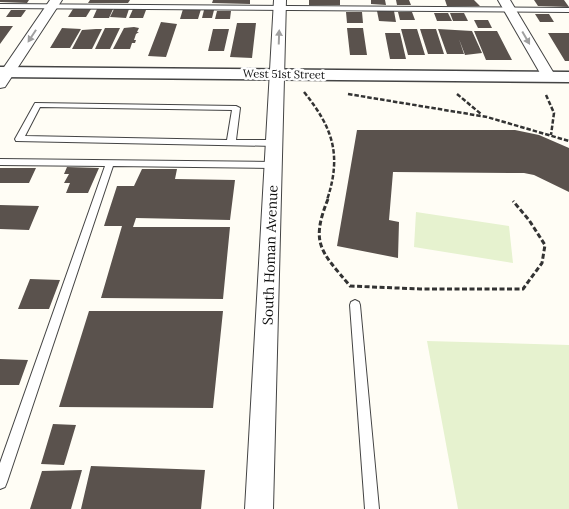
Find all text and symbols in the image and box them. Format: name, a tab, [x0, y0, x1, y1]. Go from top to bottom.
one-way arrow	[27, 29, 37, 43]
one-way arrow	[275, 29, 283, 45]
one-way arrow	[522, 32, 531, 45]
street label: West 51st Street	[243, 66, 326, 82]
street label: South Homan Avenue	[259, 184, 281, 325]

